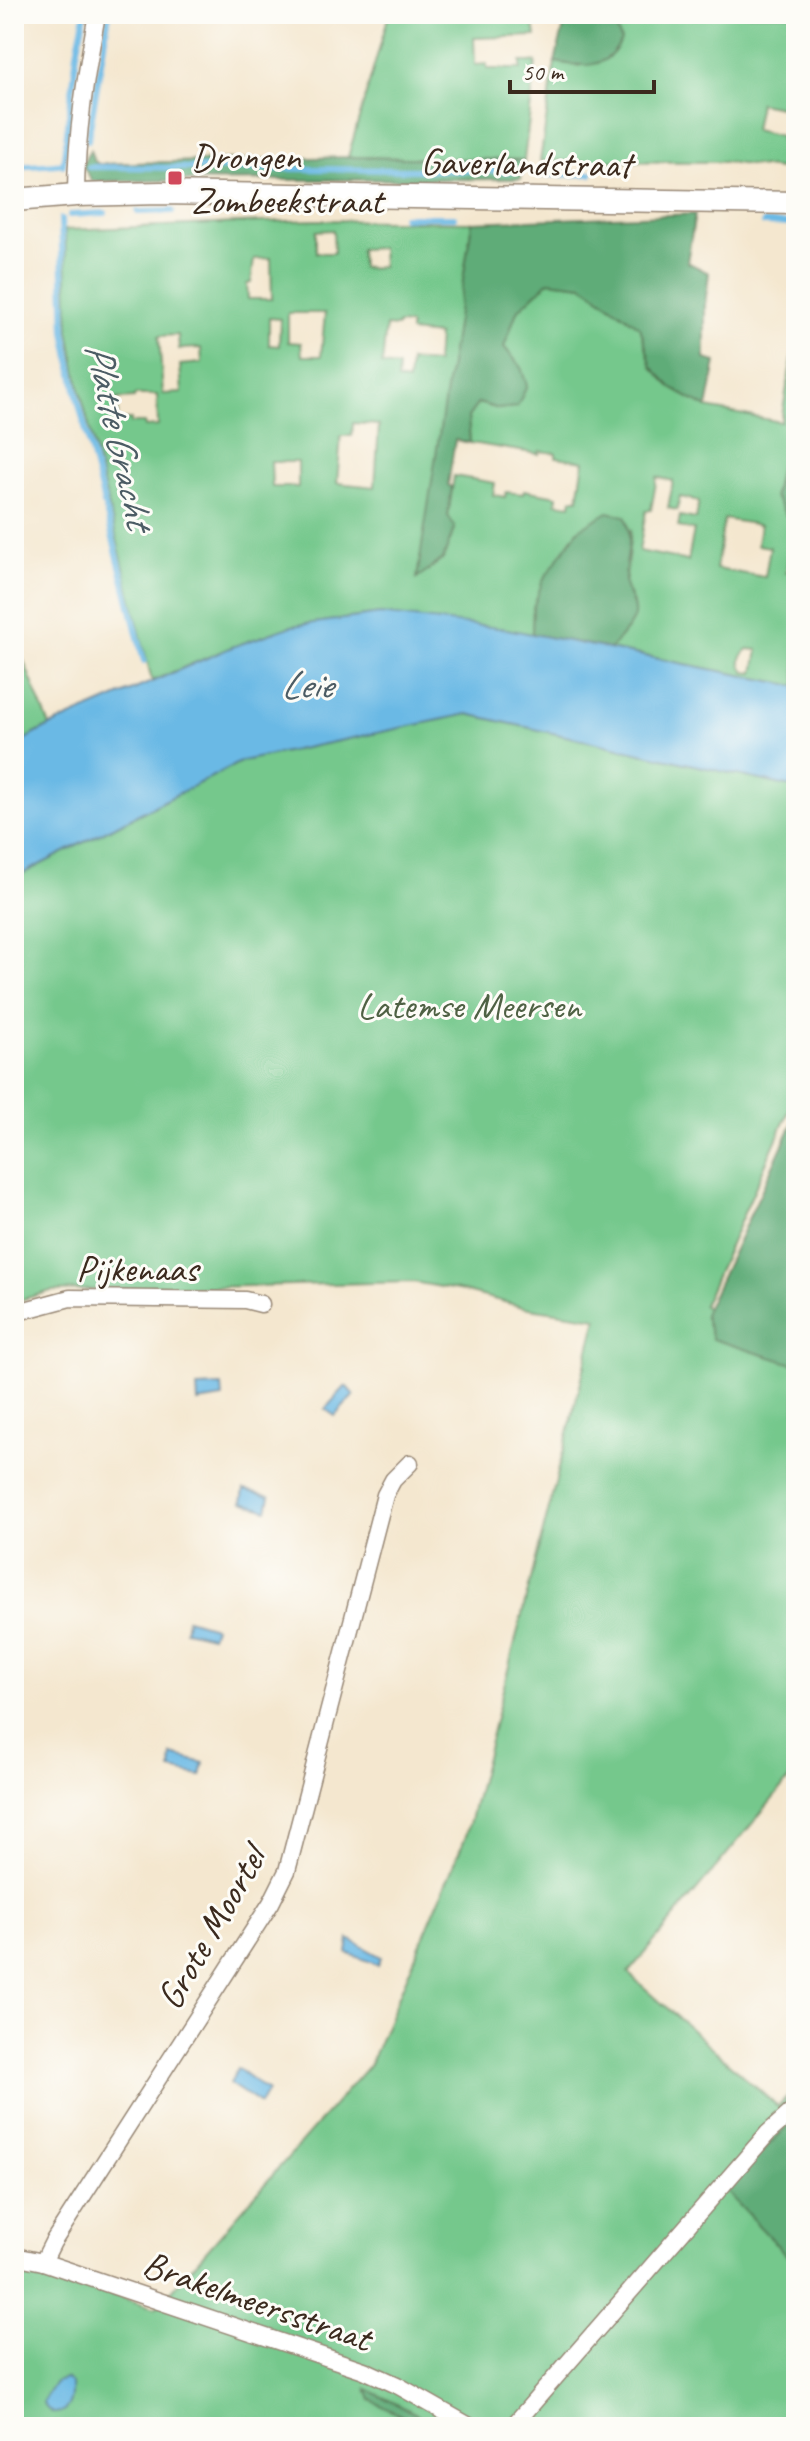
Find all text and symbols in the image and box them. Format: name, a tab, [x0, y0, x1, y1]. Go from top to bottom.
scale bar	[510, 44, 654, 94]
text: 50 m	[522, 57, 565, 87]
place label: Drongen Zombeekstraat	[191, 133, 387, 224]
street label: Gaverlandstraat	[420, 138, 637, 188]
marker: Drongen Zombeekstraat	[166, 169, 184, 187]
water label: Platte Gracht	[73, 338, 166, 540]
water label: Leie	[281, 660, 337, 710]
park label: Latemse Meersen	[357, 982, 583, 1029]
street label: Pijkenaas	[76, 1245, 202, 1292]
street label: Grote Moortel	[146, 1833, 279, 2017]
street label: Brakelmeersstraat	[137, 2240, 380, 2363]

